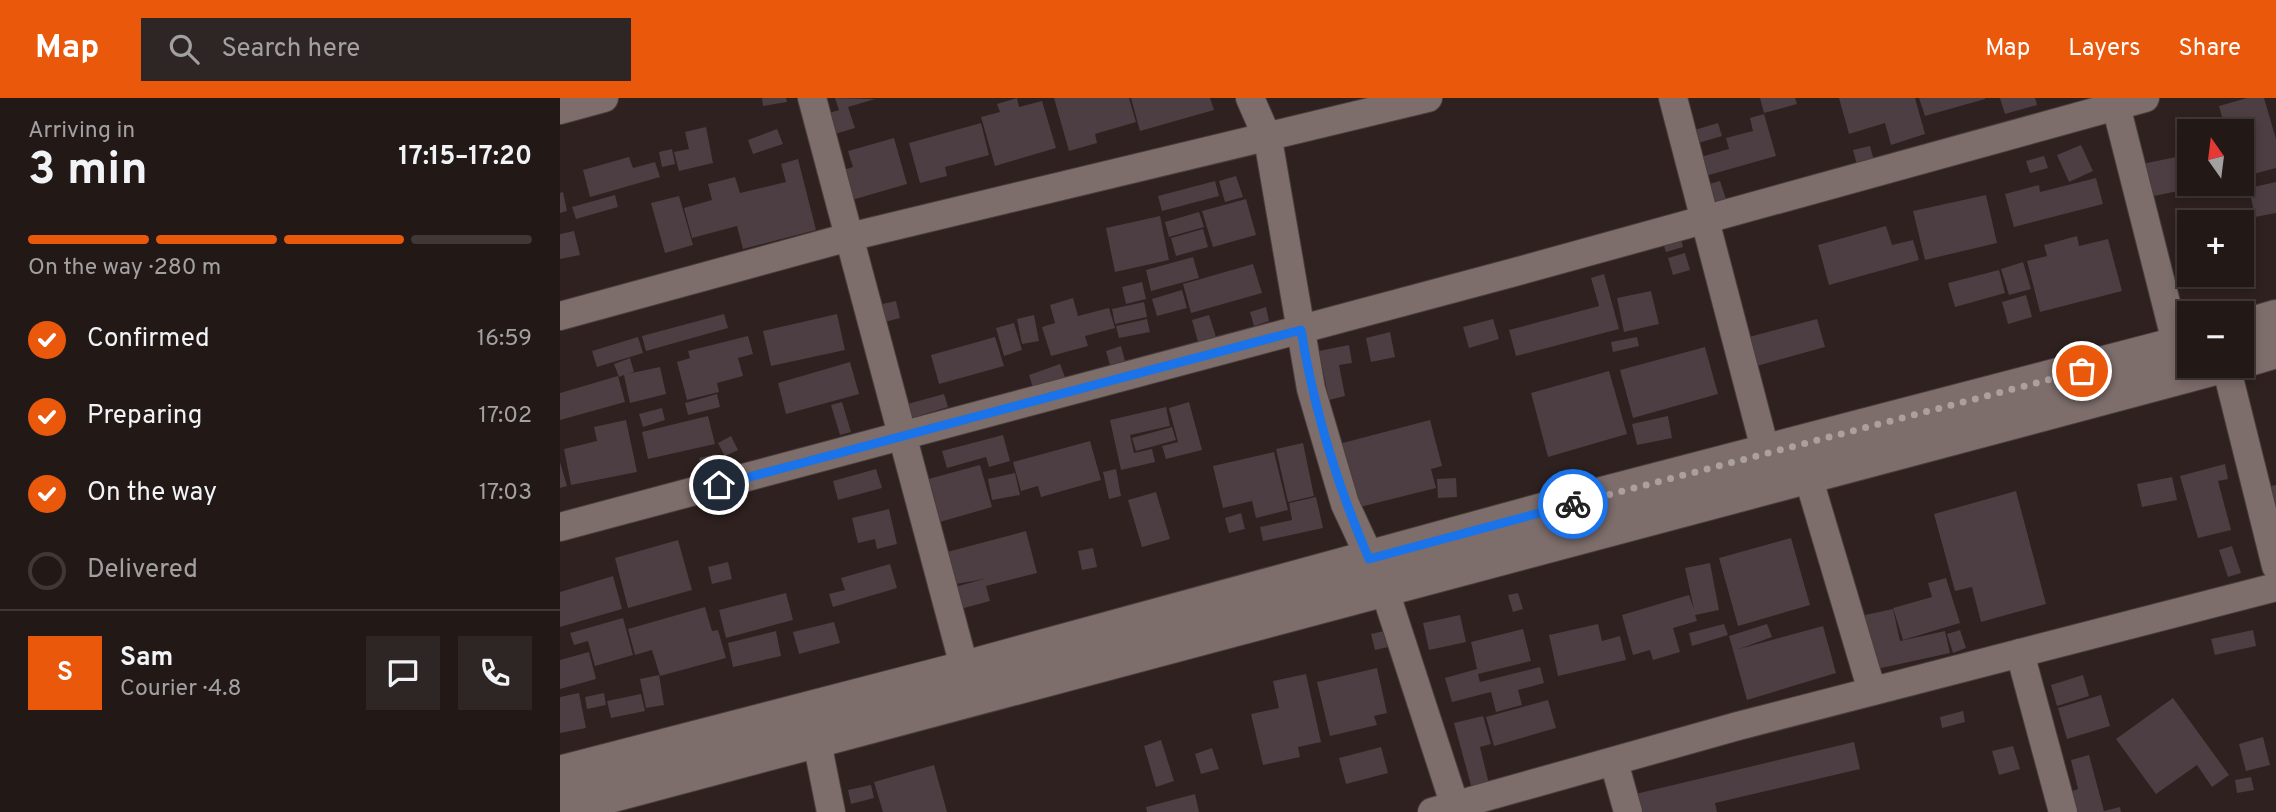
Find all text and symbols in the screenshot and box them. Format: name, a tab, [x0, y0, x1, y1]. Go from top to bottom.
search box	[141, 18, 631, 81]
text: Map	[35, 28, 99, 70]
icon: search	[165, 30, 203, 68]
text: Search here	[221, 33, 360, 66]
text: Map	[1985, 34, 2030, 64]
text: Layers	[2068, 34, 2140, 64]
text: Share	[2178, 34, 2241, 64]
text: Arriving in	[28, 117, 135, 146]
north arrow	[2177, 119, 2254, 196]
map controls	[2177, 119, 2254, 378]
text: 17:15–17:20	[398, 141, 532, 174]
text: 3 min	[28, 142, 148, 201]
button: +	[2177, 210, 2254, 287]
text: On the way · 280 m	[28, 254, 221, 283]
button: −	[2177, 301, 2254, 378]
icon: check	[28, 321, 66, 359]
text: Confirmed	[87, 323, 210, 356]
text: 16:59	[477, 325, 532, 354]
pin	[2052, 341, 2112, 401]
icon: bag	[2063, 352, 2101, 390]
icon: check	[28, 398, 66, 436]
text: Preparing	[87, 400, 202, 433]
text: 17:02	[478, 402, 532, 431]
pin	[689, 455, 749, 515]
icon: home	[700, 466, 738, 504]
courier	[1538, 469, 1608, 539]
icon: check	[28, 475, 66, 513]
text: On the way	[87, 477, 217, 510]
text: 17:03	[479, 479, 532, 508]
icon: bike	[1554, 485, 1592, 523]
text: Delivered	[87, 554, 198, 587]
button: chat	[366, 636, 440, 710]
button: phone	[458, 636, 532, 710]
text: Sam	[120, 642, 173, 675]
text: S	[57, 657, 73, 690]
text: Courier · 4.8	[120, 675, 241, 704]

